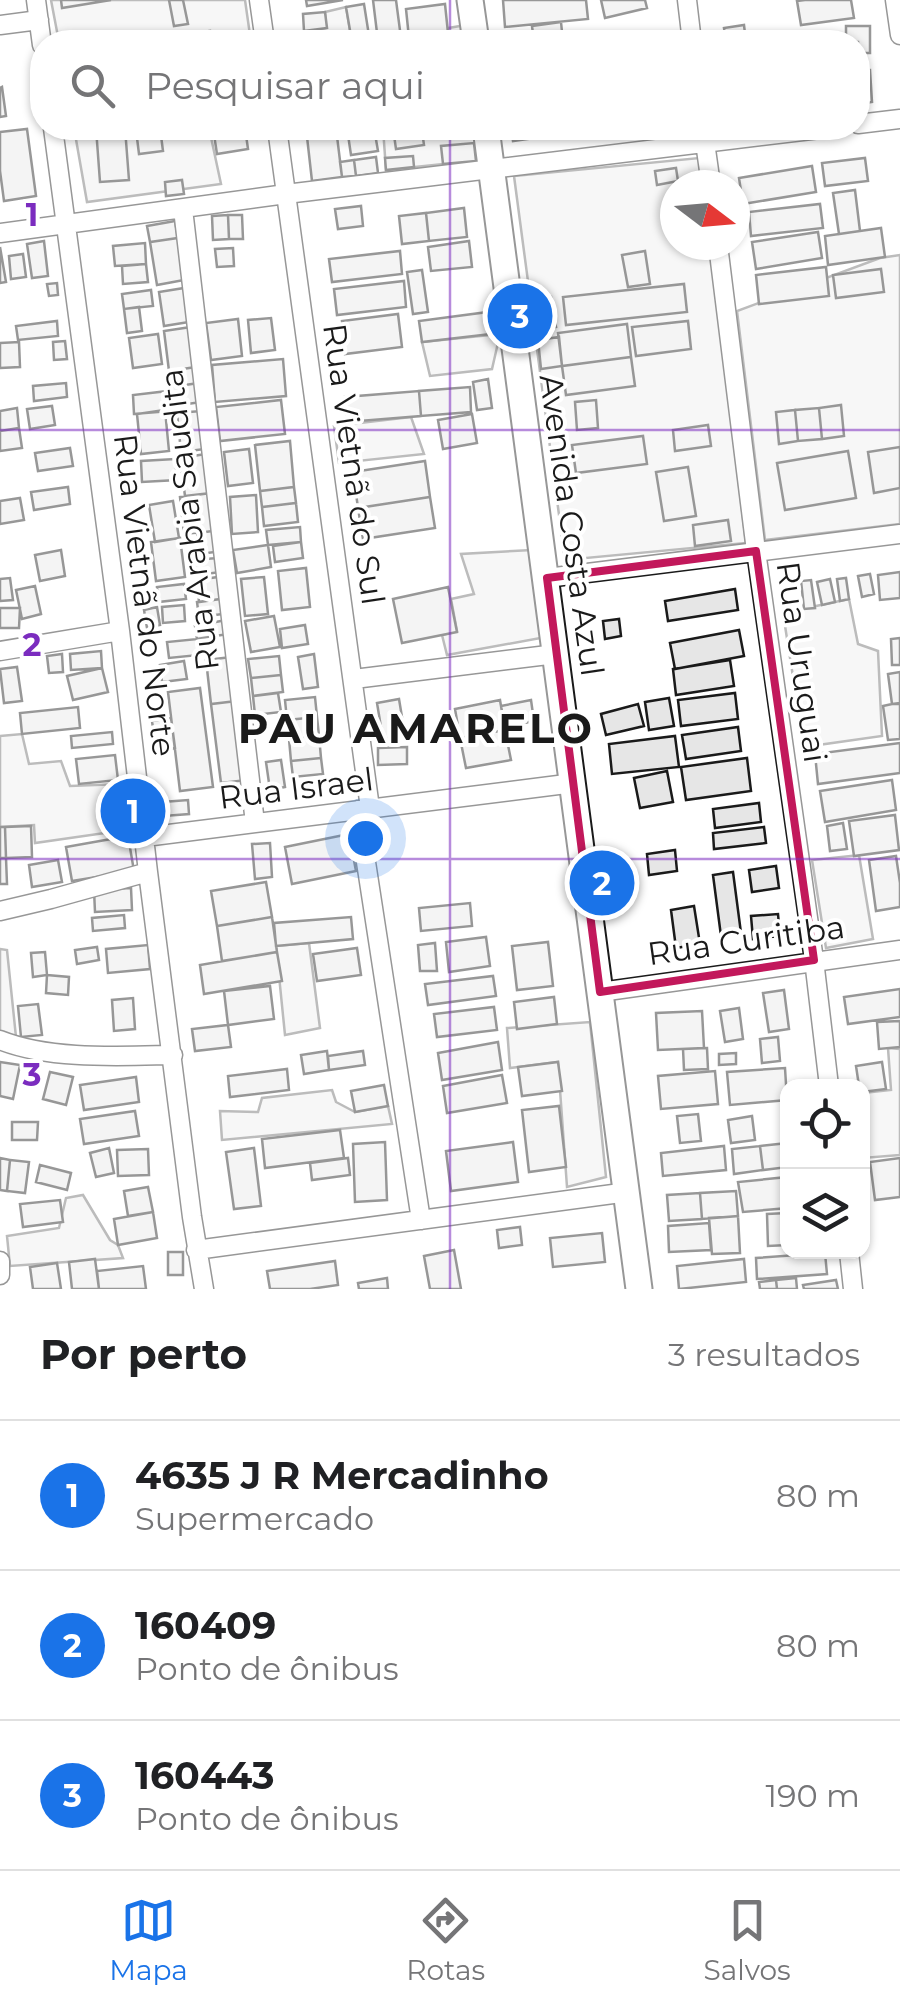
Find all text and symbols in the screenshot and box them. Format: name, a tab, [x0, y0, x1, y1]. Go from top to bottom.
search box	[30, 30, 870, 140]
icon: search	[65, 58, 120, 113]
text: Pesquisar aqui	[145, 62, 425, 109]
north arrow	[660, 170, 750, 260]
text: 1	[26, 195, 38, 234]
pin: 3	[488, 278, 552, 354]
street label: Rua Vietnã do Sul	[315, 321, 393, 607]
street label: Rua Arabia Saudita	[151, 367, 227, 673]
street label: Avenida Costa Azul	[532, 372, 612, 678]
street label: Rua Vietnã do Norte	[106, 431, 184, 759]
street label: Rua Uruguai	[769, 559, 835, 765]
text: 2	[23, 625, 41, 664]
district label: PAU AMARELO	[238, 702, 594, 754]
street label: Rua Israel	[216, 759, 376, 817]
pin: 1	[100, 774, 166, 848]
your location	[340, 813, 391, 864]
pin: 2	[570, 846, 634, 920]
street label: Rua Curitiba	[645, 907, 847, 973]
text: 3	[22, 1055, 41, 1094]
map controls	[780, 1079, 870, 1259]
button: locate	[780, 1079, 870, 1169]
button: layers	[780, 1169, 870, 1259]
text: Por perto	[40, 1328, 247, 1380]
text: 3 resultados	[668, 1335, 860, 1374]
text: 4635 J R Mercadinho	[135, 1452, 549, 1499]
text: 1	[66, 1476, 79, 1515]
text: 80 m	[776, 1476, 860, 1515]
text: Supermercado	[135, 1499, 374, 1538]
text: 160409	[135, 1602, 276, 1649]
text: 2	[63, 1626, 82, 1665]
text: 80 m	[776, 1626, 860, 1665]
text: Ponto de ônibus	[135, 1649, 399, 1688]
text: 160443	[135, 1752, 275, 1799]
text: 3	[63, 1776, 82, 1815]
text: 190 m	[765, 1776, 860, 1815]
text: Ponto de ônibus	[135, 1799, 399, 1838]
tab: Mapa	[109, 1893, 188, 1987]
tab: Rotas	[406, 1893, 485, 1987]
tab: Salvos	[704, 1893, 791, 1987]

